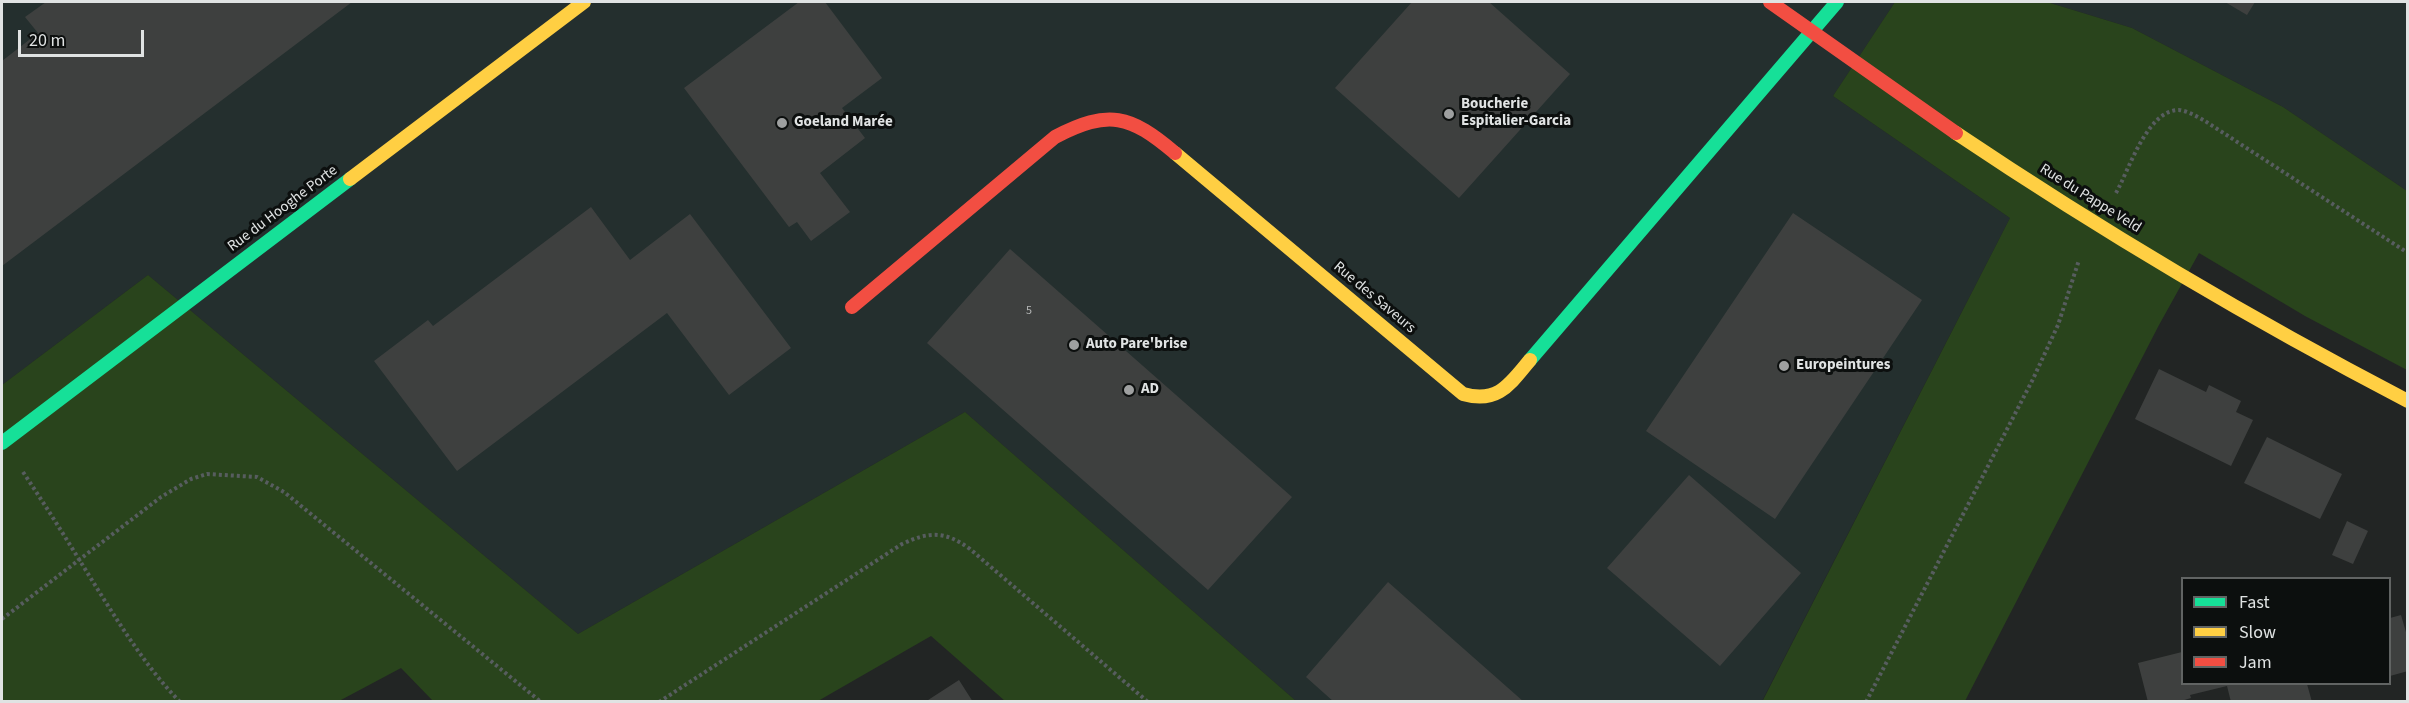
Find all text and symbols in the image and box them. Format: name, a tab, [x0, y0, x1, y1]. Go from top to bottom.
scale bar	[21, 18, 147, 56]
text: 20 m	[29, 28, 65, 53]
place label: Boucherie Espitalier-Garcia	[1461, 96, 1571, 131]
marker: Boucherie Espitalier-Garcia	[1442, 107, 1456, 121]
place label: Goeland Marée	[794, 114, 893, 132]
marker: Goeland Marée	[775, 116, 789, 130]
street label: Rue du Pappe Veld	[2036, 161, 2144, 237]
street label: Rue du Hooghe Porte	[225, 162, 341, 256]
street label: Rue des Saveurs	[1329, 258, 1419, 338]
house number: 5	[1026, 304, 1032, 318]
place label: Auto Pare'brise	[1086, 336, 1187, 354]
marker: Auto Pare'brise	[1067, 338, 1081, 352]
place label: Europeintures	[1796, 357, 1890, 375]
marker: Europeintures	[1777, 359, 1791, 373]
place label: AD	[1141, 381, 1159, 399]
marker: AD	[1122, 383, 1136, 397]
legend	[2181, 577, 2391, 685]
text: Fast	[2239, 590, 2270, 615]
text: Slow	[2239, 620, 2276, 645]
text: Jam	[2239, 650, 2272, 675]

